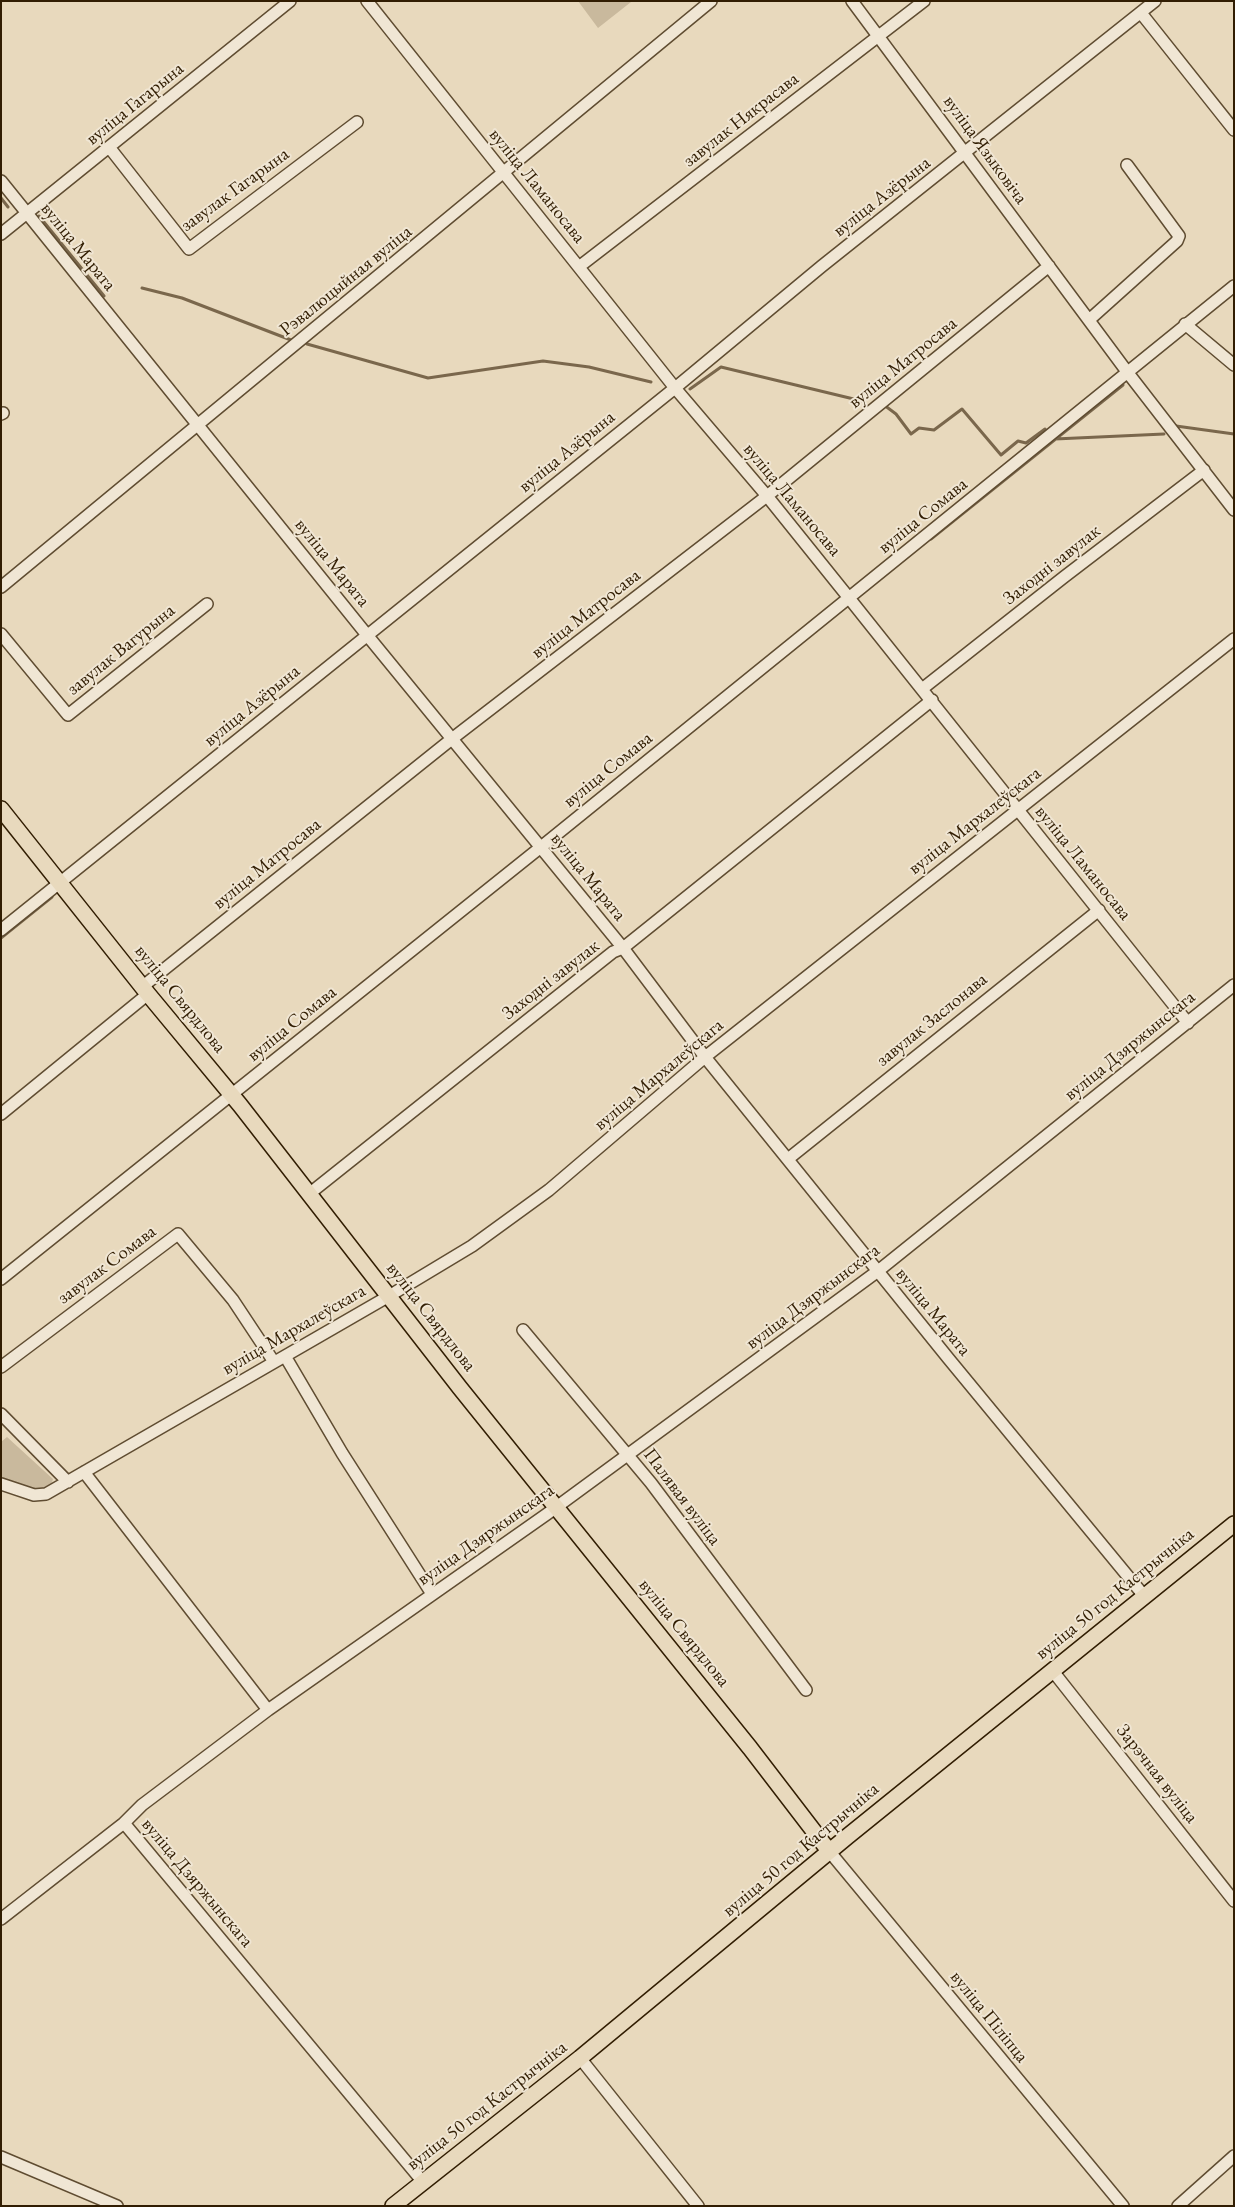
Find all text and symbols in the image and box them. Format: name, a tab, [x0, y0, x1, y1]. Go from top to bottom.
street label: вуліца Гагарына	[82, 58, 188, 150]
street label: завулак Някрасава	[679, 68, 803, 172]
street label: вуліца Языковіча	[938, 91, 1032, 209]
street label: вуліца Ламаносава	[484, 124, 590, 248]
street label: завулак Гагарына	[176, 143, 294, 237]
street label: вуліца Азёрына	[829, 152, 935, 242]
street label: вуліца Марата	[35, 198, 121, 296]
street label: Рэвалюцыйная вуліца	[275, 221, 417, 341]
street label: вуліца Матросава	[844, 312, 962, 414]
street label: вуліца Азёрына	[514, 406, 620, 498]
street label: вуліца Ламаносава	[738, 439, 846, 561]
street label: вуліца Сомава	[874, 473, 972, 559]
street label: вуліца Марата	[289, 514, 375, 612]
street label: Заходні завулак	[999, 520, 1105, 610]
street label: вуліца Матросава	[527, 564, 645, 664]
street label: завулак Вагурына	[62, 599, 180, 701]
street label: вуліца Азёрына	[199, 660, 305, 752]
street label: вуліца Сомава	[559, 727, 657, 813]
street label: вуліца Мархалеўскага	[904, 762, 1046, 880]
street label: вуліца Ламаносава	[1030, 801, 1136, 925]
street label: вуліца Матросава	[208, 813, 326, 915]
street label: вуліца Марата	[545, 828, 631, 926]
street label: Заходні завулак	[498, 935, 604, 1025]
street label: вуліца Свярдлова	[129, 940, 231, 1058]
street label: завулак Заслонава	[872, 968, 992, 1072]
street label: вуліца Сомава	[243, 981, 341, 1067]
street label: вуліца Дзяржынскага	[1060, 986, 1200, 1106]
street label: вуліца Мархалеўскага	[590, 1014, 728, 1136]
street label: завулак Сомава	[53, 1220, 161, 1310]
street label: вуліца Дзяржынскага	[741, 1239, 885, 1355]
street label: вуліца Свярдлова	[381, 1258, 481, 1376]
street label: вуліца Марата	[890, 1263, 976, 1361]
street label: вуліца Мархалеўскага	[218, 1280, 370, 1380]
street label: Палявая вуліца	[638, 1444, 726, 1550]
street label: вуліца Дзяржынскага	[413, 1479, 559, 1591]
street label: вуліца 50 год Кастрычніка	[1031, 1523, 1199, 1665]
street label: вуліца Свярдлова	[633, 1574, 735, 1692]
street label: Зарэчная вуліца	[1111, 1720, 1203, 1828]
street label: вуліца 50 год Кастрычніка	[718, 1778, 884, 1922]
street label: вуліца Дзяржынскага	[136, 1814, 258, 1952]
street label: вуліца Піліпца	[945, 1966, 1033, 2068]
street label: вуліца 50 год Кастрычніка	[402, 2036, 572, 2176]

